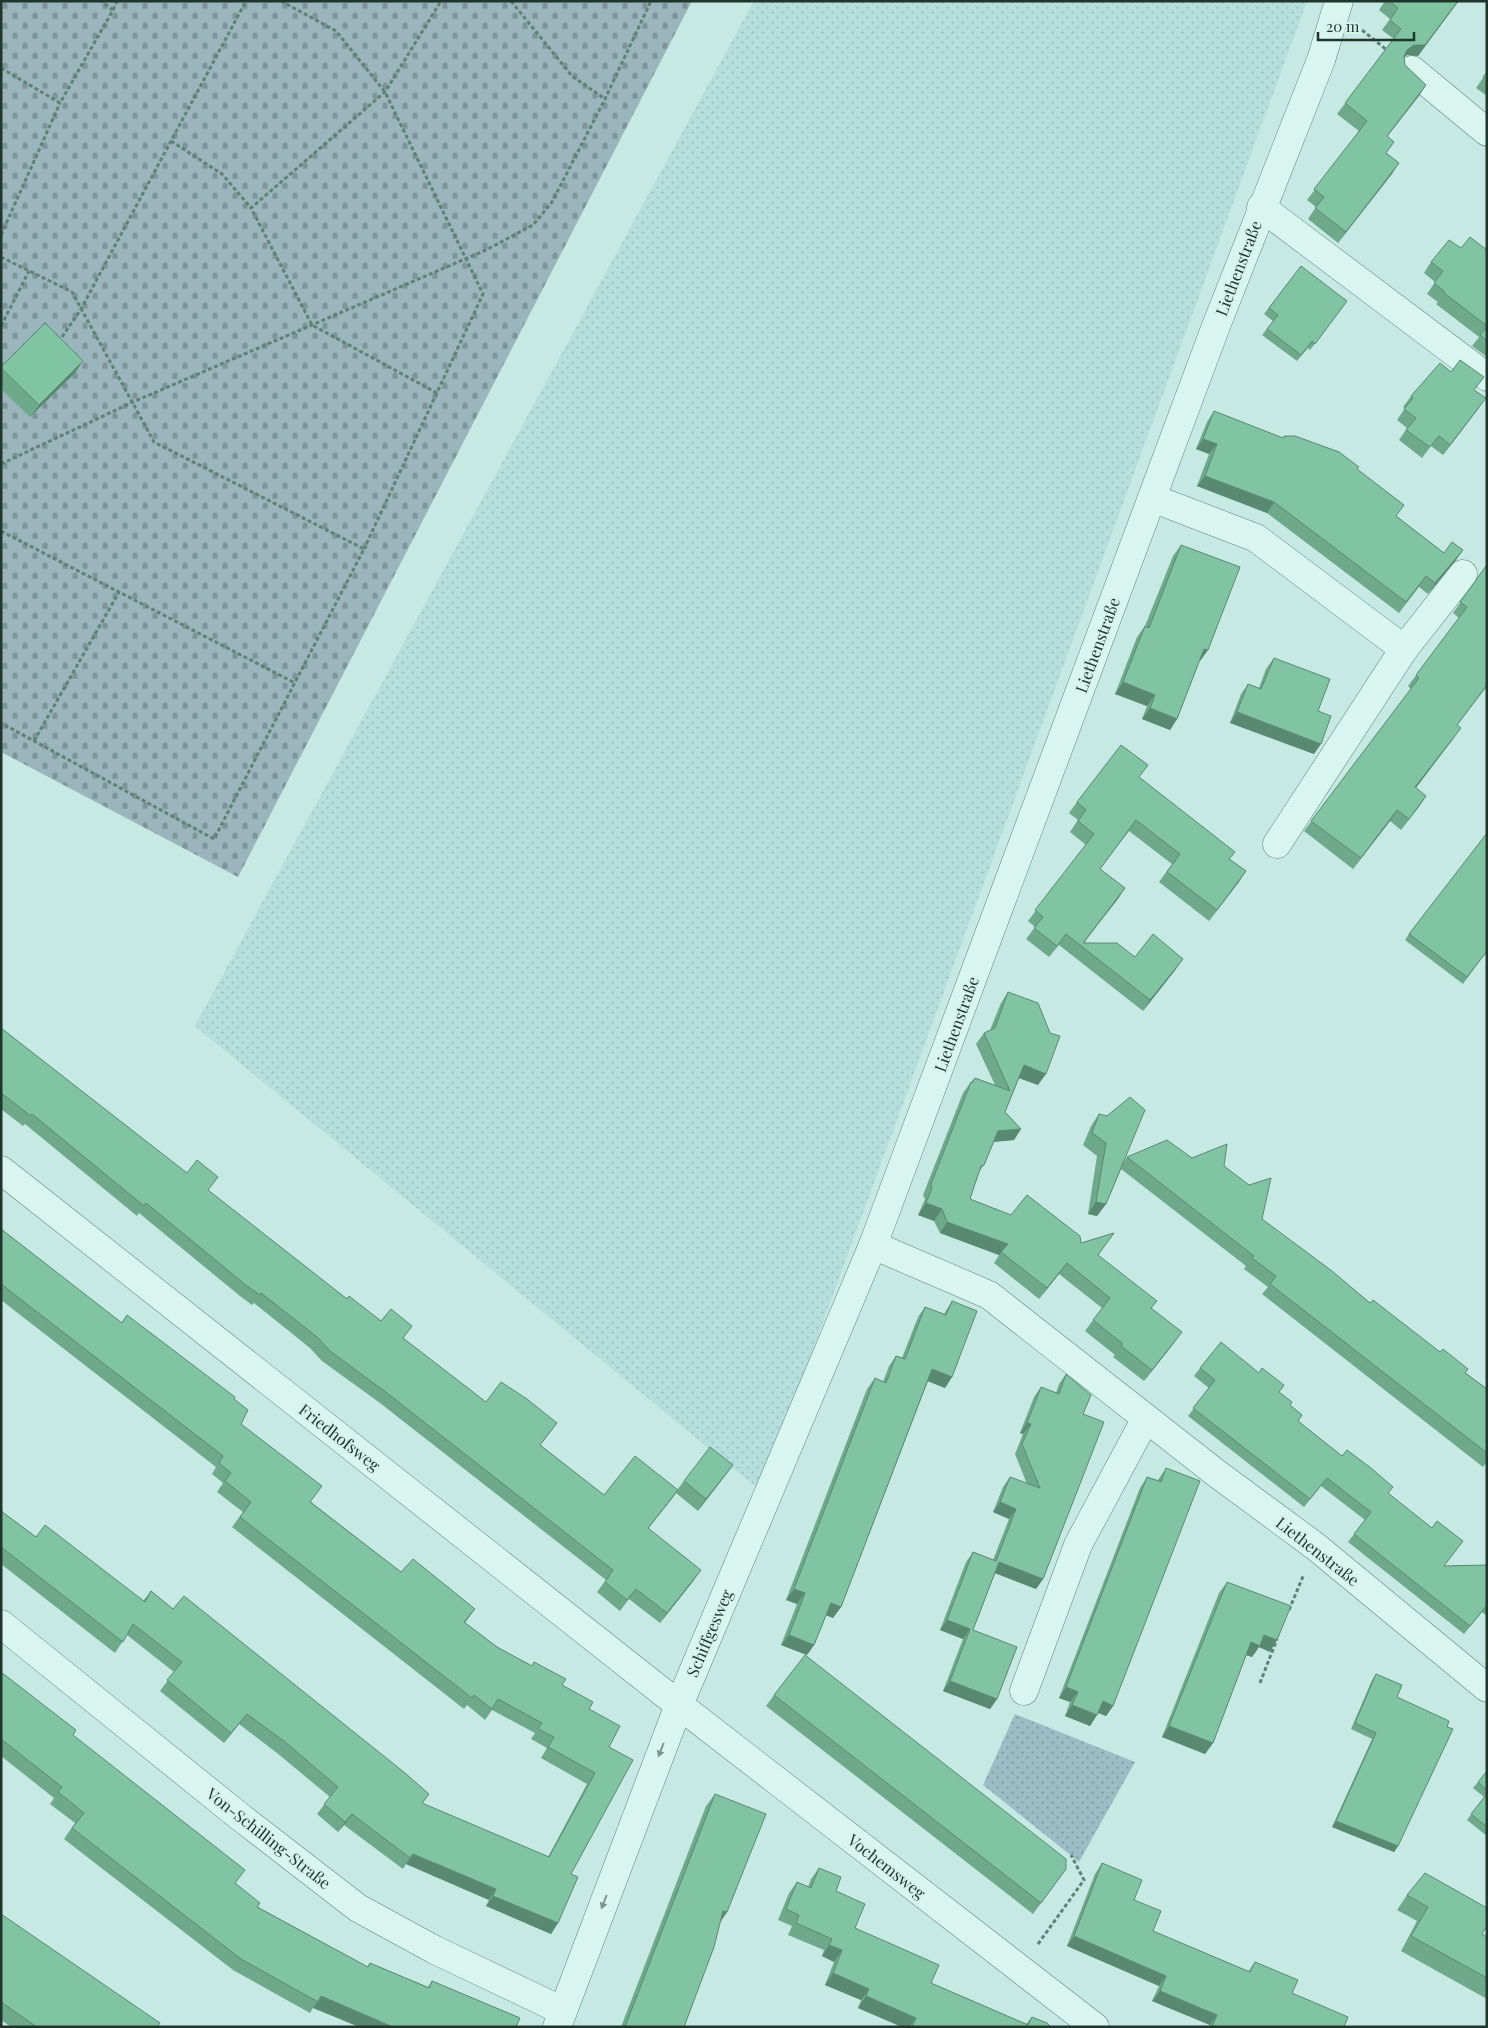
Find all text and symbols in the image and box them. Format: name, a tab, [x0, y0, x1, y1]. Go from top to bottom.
scale bar	[1318, 10, 1414, 42]
text: 20 m	[1326, 16, 1360, 36]
street label: Liethenstraße	[1210, 217, 1266, 319]
street label: Liethenstraße	[1070, 594, 1124, 696]
street label: Liethenstraße	[929, 973, 983, 1075]
street label: Friedhofsweg	[295, 1399, 385, 1476]
street label: Liethenstraße	[1272, 1512, 1364, 1590]
street label: Schiffgesweg	[681, 1585, 737, 1680]
one-way arrow	[657, 1743, 665, 1758]
street label: Von-Schilling-Straße	[202, 1782, 335, 1893]
street label: Vochemsweg	[843, 1828, 931, 1903]
one-way arrow	[600, 1895, 607, 1910]

